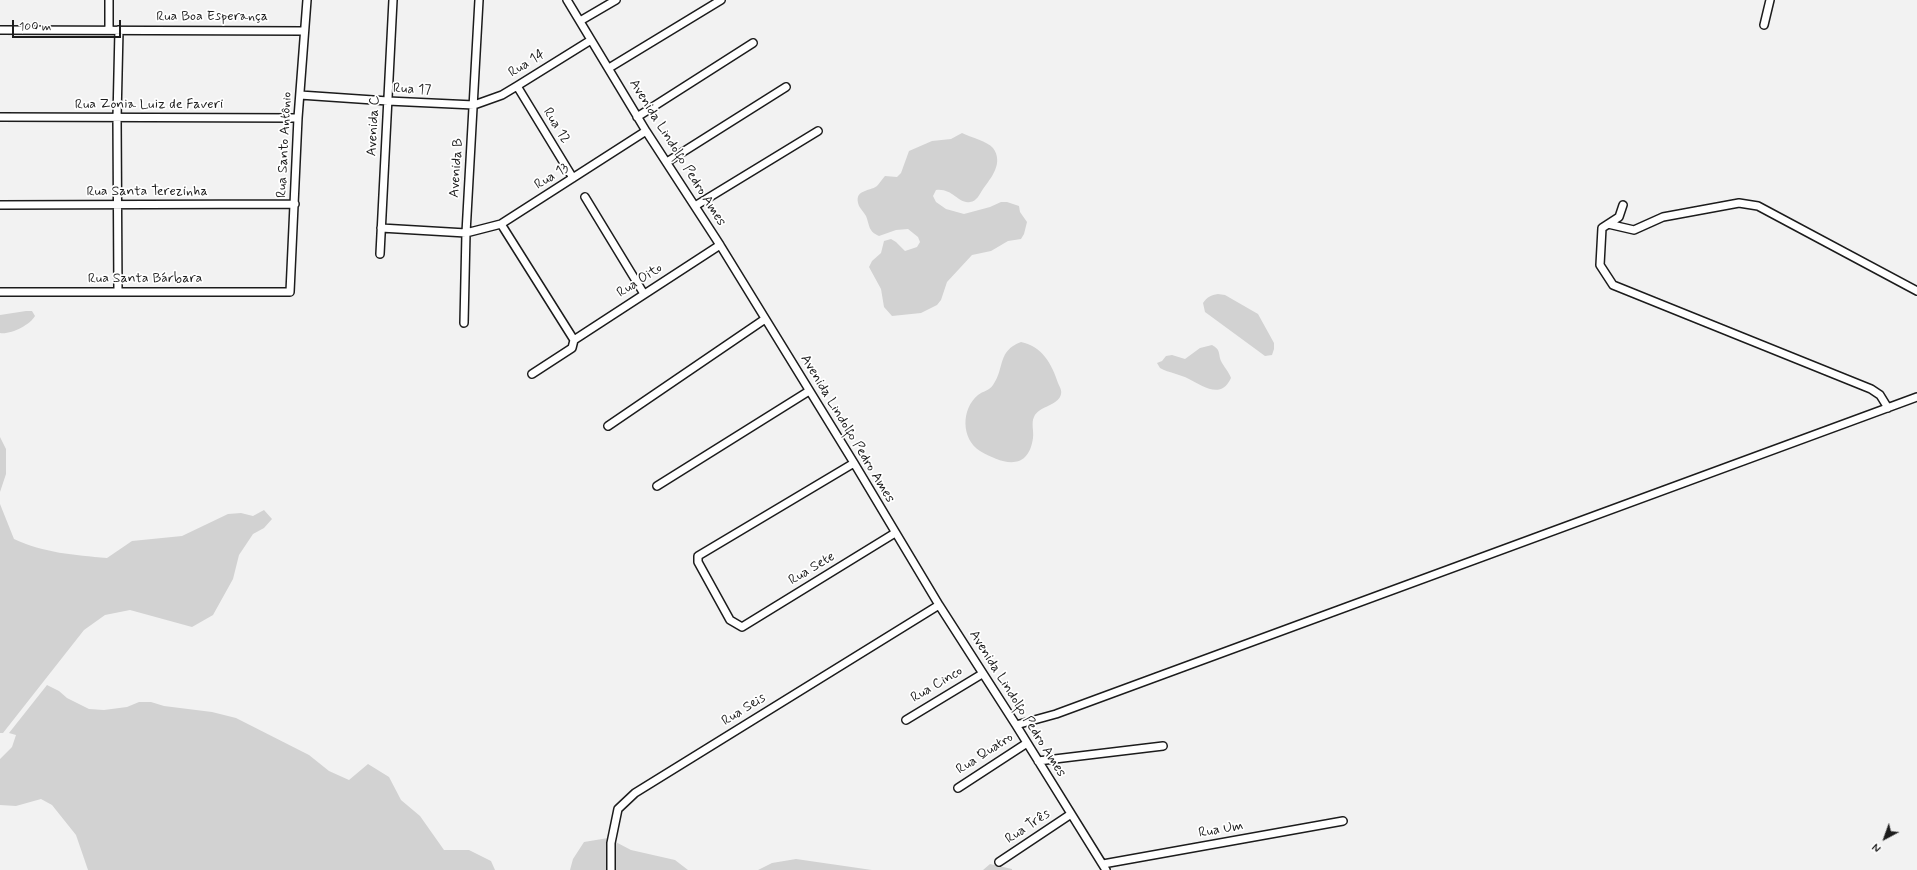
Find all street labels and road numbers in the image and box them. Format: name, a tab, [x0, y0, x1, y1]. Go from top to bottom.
street label: Rua Boa Esperança	[156, 9, 268, 25]
street label: Rua 14	[506, 46, 548, 82]
street label: Avenida Lindolfo Pedro Ames	[625, 76, 729, 230]
street label: Rua 17	[392, 81, 432, 99]
street label: Rua Santo Antônio	[274, 91, 296, 199]
street label: Avenida C	[364, 95, 384, 157]
street label: Rua Zonia Luiz de Faveri	[75, 97, 223, 113]
street label: Rua 12	[539, 105, 573, 147]
street label: Avenida B	[447, 138, 467, 198]
street label: Rua 13	[532, 160, 572, 194]
street label: Rua Santa Terezinha	[86, 184, 208, 200]
street label: Rua Oito	[614, 260, 666, 302]
street label: Rua Santa Bárbara	[88, 271, 202, 287]
street label: Avenida Lindolfo Pedro Ames	[796, 352, 898, 506]
street label: Rua Sete	[786, 549, 838, 589]
street label: Avenida Lindolfo Pedro Ames	[965, 627, 1069, 781]
street label: Rua Cinco	[908, 663, 966, 707]
street label: Rua Seis	[719, 690, 769, 730]
street label: Rua Quatro	[953, 729, 1017, 779]
street label: Rua Três	[1002, 806, 1054, 848]
street label: Rua Um	[1197, 818, 1245, 842]

